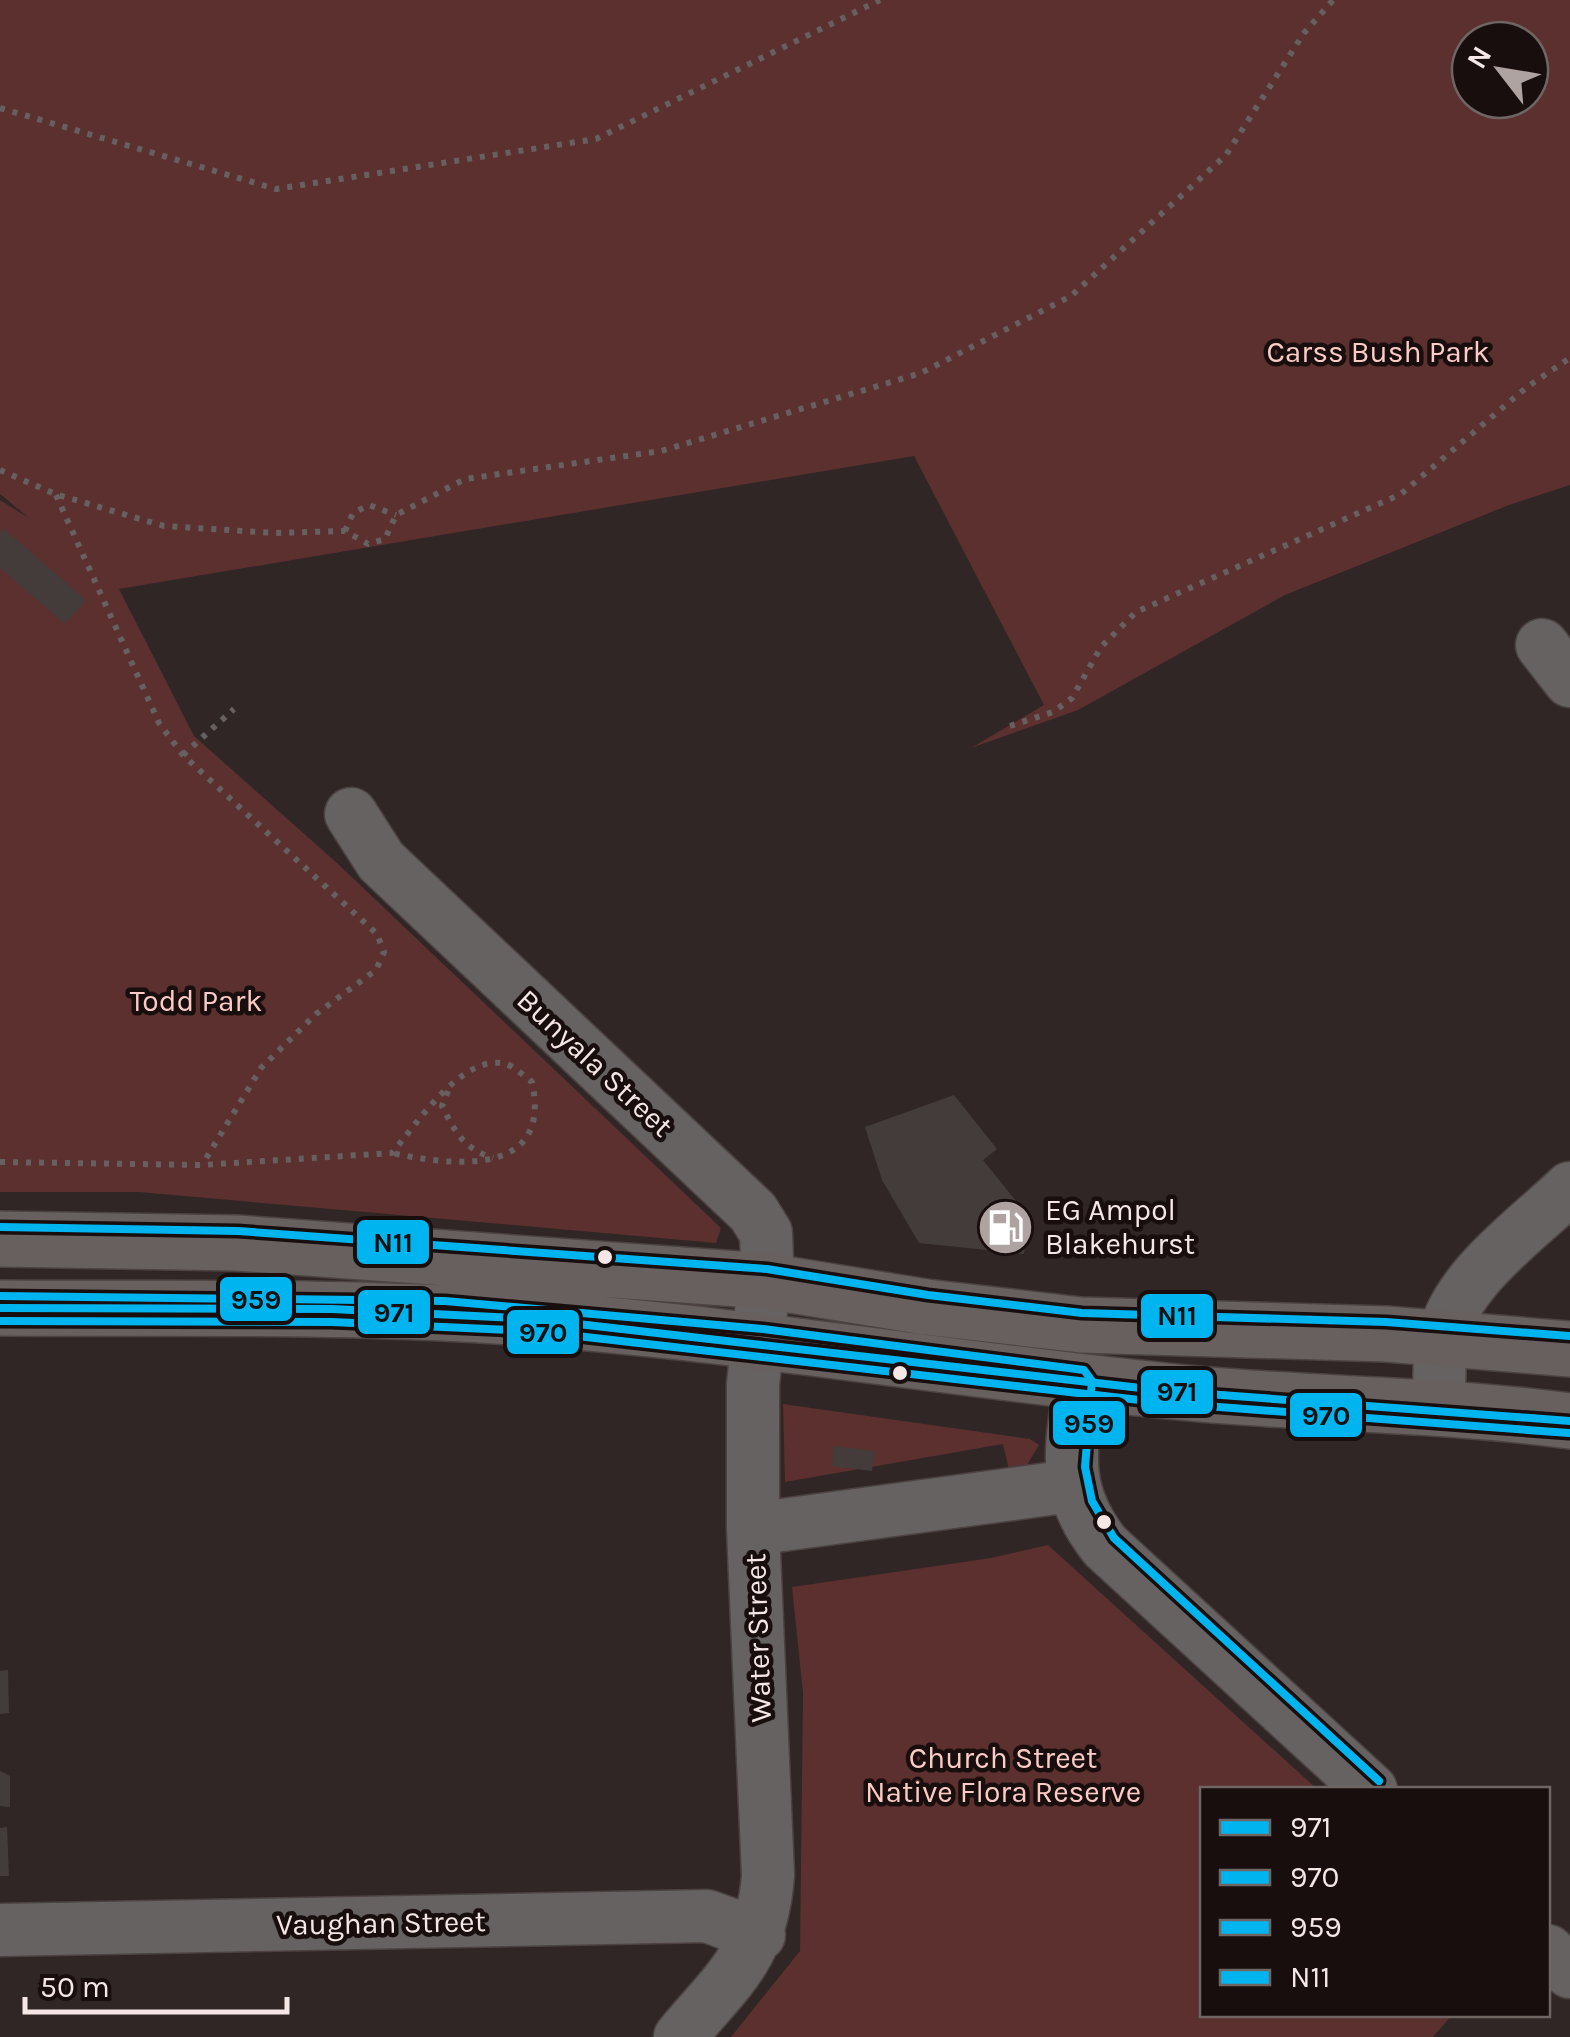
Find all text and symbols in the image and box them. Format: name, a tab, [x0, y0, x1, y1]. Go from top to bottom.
north arrow	[1450, 20, 1550, 120]
text: N	[1460, 40, 1498, 74]
park label: Carss Bush Park	[1266, 334, 1490, 370]
street label: Bunyala Street	[510, 982, 680, 1144]
park label: Todd Park	[130, 983, 262, 1019]
place label: EG Ampol Blakehurst	[1045, 1192, 1195, 1262]
fuel station icon: EG Ampol Blakehurst	[976, 1197, 1036, 1257]
line badge: N11	[355, 1218, 431, 1266]
text: N11	[373, 1226, 413, 1259]
unlabelled marker	[595, 1247, 615, 1267]
line badge: 959	[218, 1275, 294, 1323]
text: 959	[231, 1283, 281, 1316]
line badge: 971	[356, 1288, 432, 1336]
line badge: N11	[1139, 1292, 1215, 1340]
text: 971	[374, 1296, 415, 1329]
text: N11	[1157, 1299, 1197, 1332]
line badge: 970	[505, 1308, 581, 1356]
text: 970	[519, 1316, 567, 1349]
unlabelled marker	[890, 1363, 910, 1383]
line badge: 971	[1139, 1368, 1215, 1416]
text: 971	[1157, 1375, 1198, 1408]
line badge: 970	[1288, 1391, 1364, 1439]
line badge: 959	[1051, 1399, 1127, 1447]
text: 970	[1302, 1399, 1350, 1432]
text: 959	[1064, 1407, 1114, 1440]
unlabelled marker	[1094, 1512, 1114, 1532]
street label: Water Street	[737, 1553, 779, 1723]
park label: Church Street Native Flora Reserve	[865, 1740, 1141, 1810]
legend	[1200, 1787, 1550, 2017]
text: 971	[1290, 1809, 1331, 1845]
text: 970	[1290, 1859, 1339, 1895]
street label: Vaughan Street	[276, 1903, 486, 1943]
text: 959	[1290, 1909, 1342, 1945]
scale bar	[25, 1952, 288, 2014]
text: N11	[1290, 1959, 1330, 1995]
text: 50 m	[40, 1969, 110, 2005]

